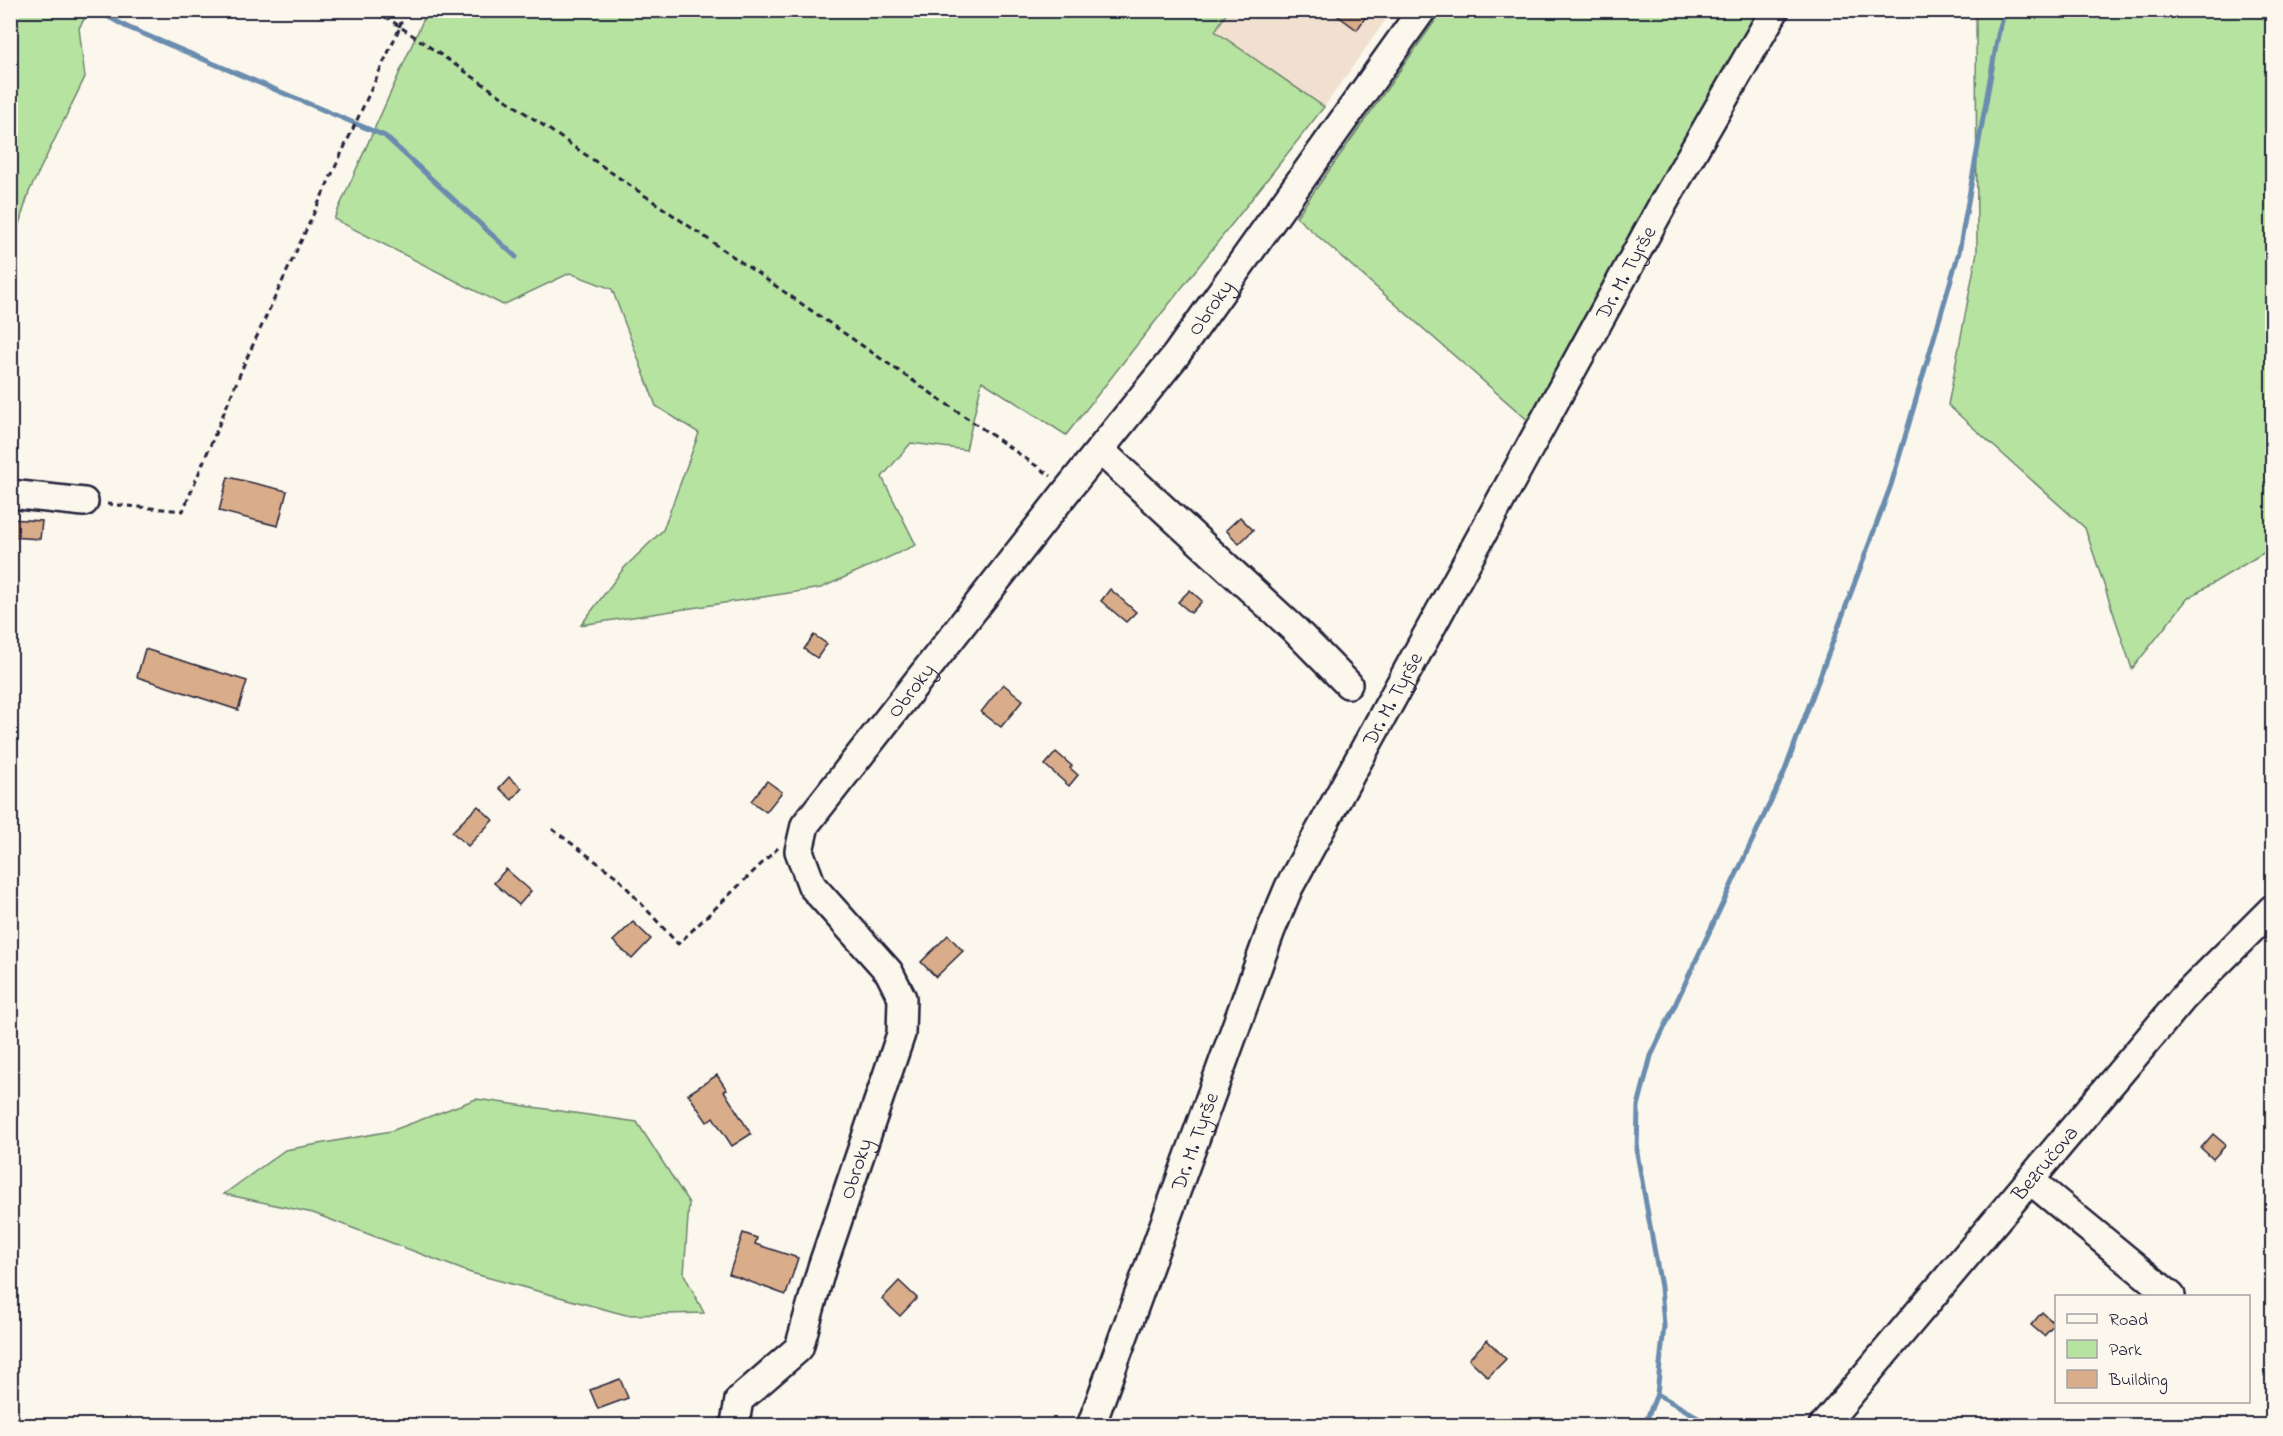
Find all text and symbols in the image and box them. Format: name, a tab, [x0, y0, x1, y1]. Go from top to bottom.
street label: Dr. M. Tyrše	[1589, 221, 1665, 326]
street label: Obroky	[1181, 274, 1244, 343]
street label: Dr. M. Tyrše	[1356, 647, 1432, 753]
street label: Obroky	[881, 657, 945, 725]
street label: Dr. M. Tyrše	[1164, 1088, 1228, 1196]
street label: Bezručova	[2005, 1120, 2087, 1209]
street label: Obroky	[833, 1135, 883, 1204]
legend	[2055, 1295, 2250, 1403]
text: Road	[2109, 1308, 2148, 1334]
text: Park	[2109, 1338, 2142, 1364]
text: Building	[2108, 1368, 2168, 1395]

